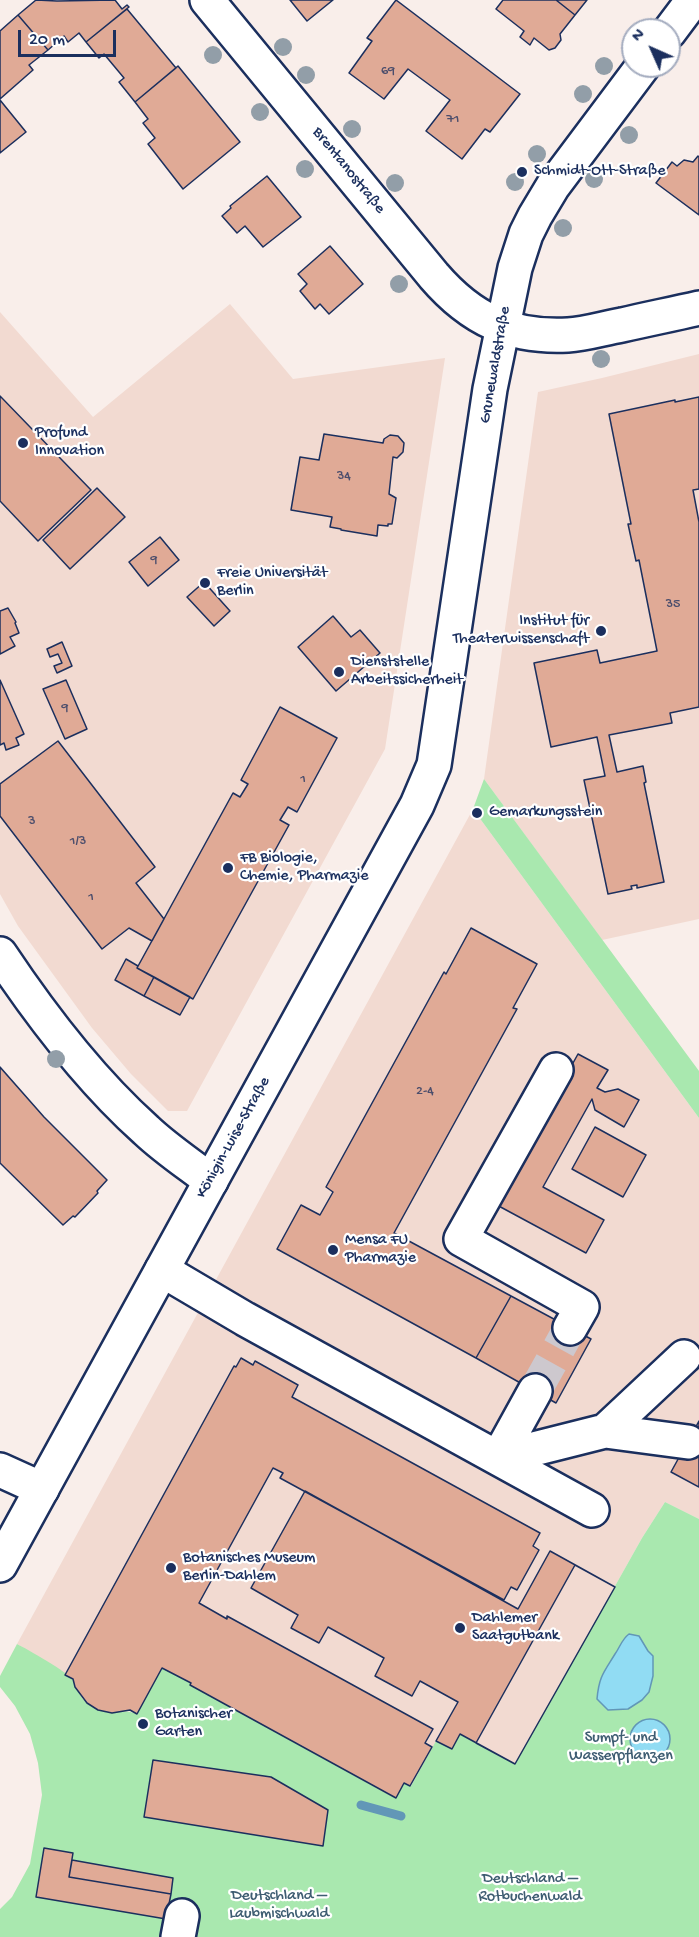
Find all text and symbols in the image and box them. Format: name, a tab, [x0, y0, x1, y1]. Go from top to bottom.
scale bar	[21, 18, 118, 56]
north arrow	[621, 18, 681, 78]
text: N	[629, 26, 650, 47]
text: 20 m	[29, 30, 65, 51]
house number: 69	[381, 64, 395, 80]
house number: 71	[447, 112, 459, 128]
street label: Brentanostraße	[307, 124, 389, 218]
place label: Schmidt-Ott-Straße	[534, 162, 665, 182]
marker: Schmidt-Ott-Straße	[515, 165, 529, 179]
street label: Grunewaldstraße	[476, 305, 516, 425]
place label: Profund Innovation	[35, 424, 104, 462]
marker: Profund Innovation	[16, 436, 30, 450]
house number: 34	[337, 469, 351, 485]
house number: 9	[150, 553, 158, 569]
place label: Freie Universität Berlin	[217, 564, 327, 602]
marker: Freie Universität Berlin	[198, 576, 212, 590]
house number: 35	[666, 597, 680, 613]
place label: Institut für Theaterwissenschaft	[453, 612, 589, 650]
marker: Institut für Theaterwissenschaft	[594, 624, 608, 638]
place label: Dienststelle Arbeitssicherheit	[351, 653, 463, 691]
marker: Dienststelle Arbeitssicherheit	[332, 665, 346, 679]
house number: 9	[61, 701, 69, 717]
house number: 1	[300, 772, 306, 788]
place label: Gemarkungsstein	[489, 803, 602, 823]
marker: Gemarkungsstein	[470, 806, 484, 820]
house number: 3	[28, 814, 36, 830]
house number: 1/3	[70, 834, 86, 850]
place label: FB Biologie, Chemie, Pharmazie	[240, 849, 368, 887]
marker: FB Biologie, Chemie, Pharmazie	[221, 861, 235, 875]
house number: 1	[88, 890, 94, 906]
street label: Königin-Luise-Straße	[193, 1074, 275, 1202]
house number: 2-4	[416, 1084, 434, 1100]
place label: Mensa FU Pharmazie	[345, 1231, 416, 1269]
marker: Mensa FU Pharmazie	[326, 1243, 340, 1257]
place label: Botanisches Museum Berlin-Dahlem	[183, 1549, 315, 1587]
marker: Botanisches Museum Berlin-Dahlem	[164, 1561, 178, 1575]
place label: Dahlemer Saatgutbank	[472, 1609, 559, 1647]
marker: Dahlemer Saatgutbank	[453, 1621, 467, 1635]
place label: Botanischer Garten	[155, 1705, 232, 1743]
marker: Botanischer Garten	[136, 1717, 150, 1731]
park label: Sumpf- und Wasserpflanzen	[569, 1729, 673, 1767]
park label: Deutschland – Rotbuchenwald	[478, 1870, 582, 1908]
park label: Deutschland – Laubmischwald	[229, 1887, 329, 1925]

